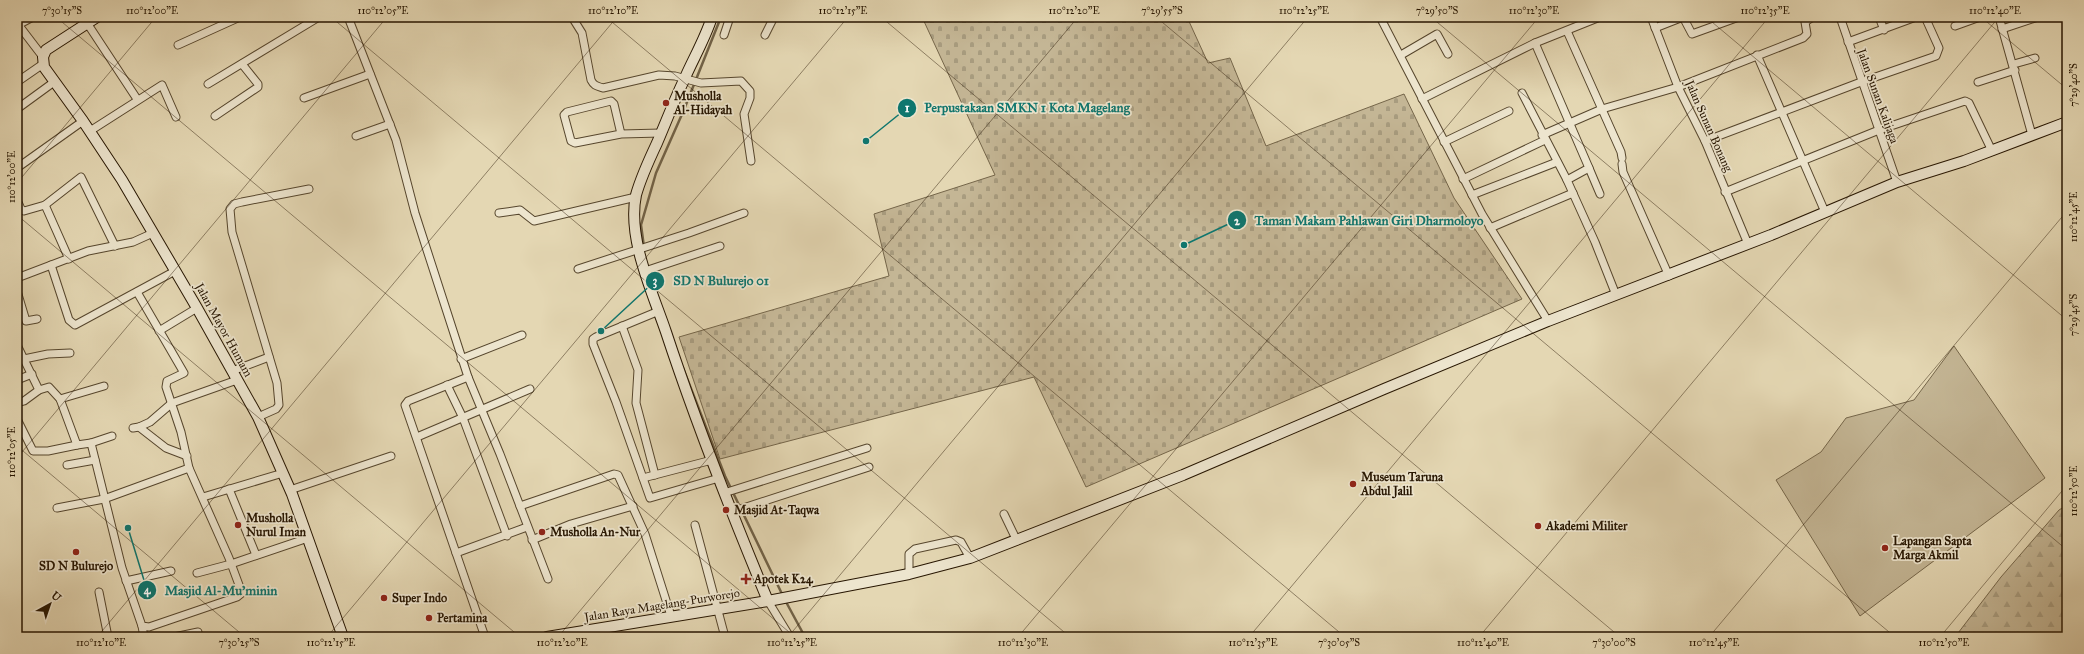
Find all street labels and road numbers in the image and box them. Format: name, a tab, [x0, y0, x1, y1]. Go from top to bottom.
street label: Jalan Sunan Kalijaga	[1853, 45, 1902, 146]
street label: Jalan Sunan Bonang	[1681, 76, 1736, 175]
street label: Jalan Mayor Humam	[191, 279, 256, 380]
street label: Jalan Raya Magelang-Purworejo	[581, 586, 741, 626]

